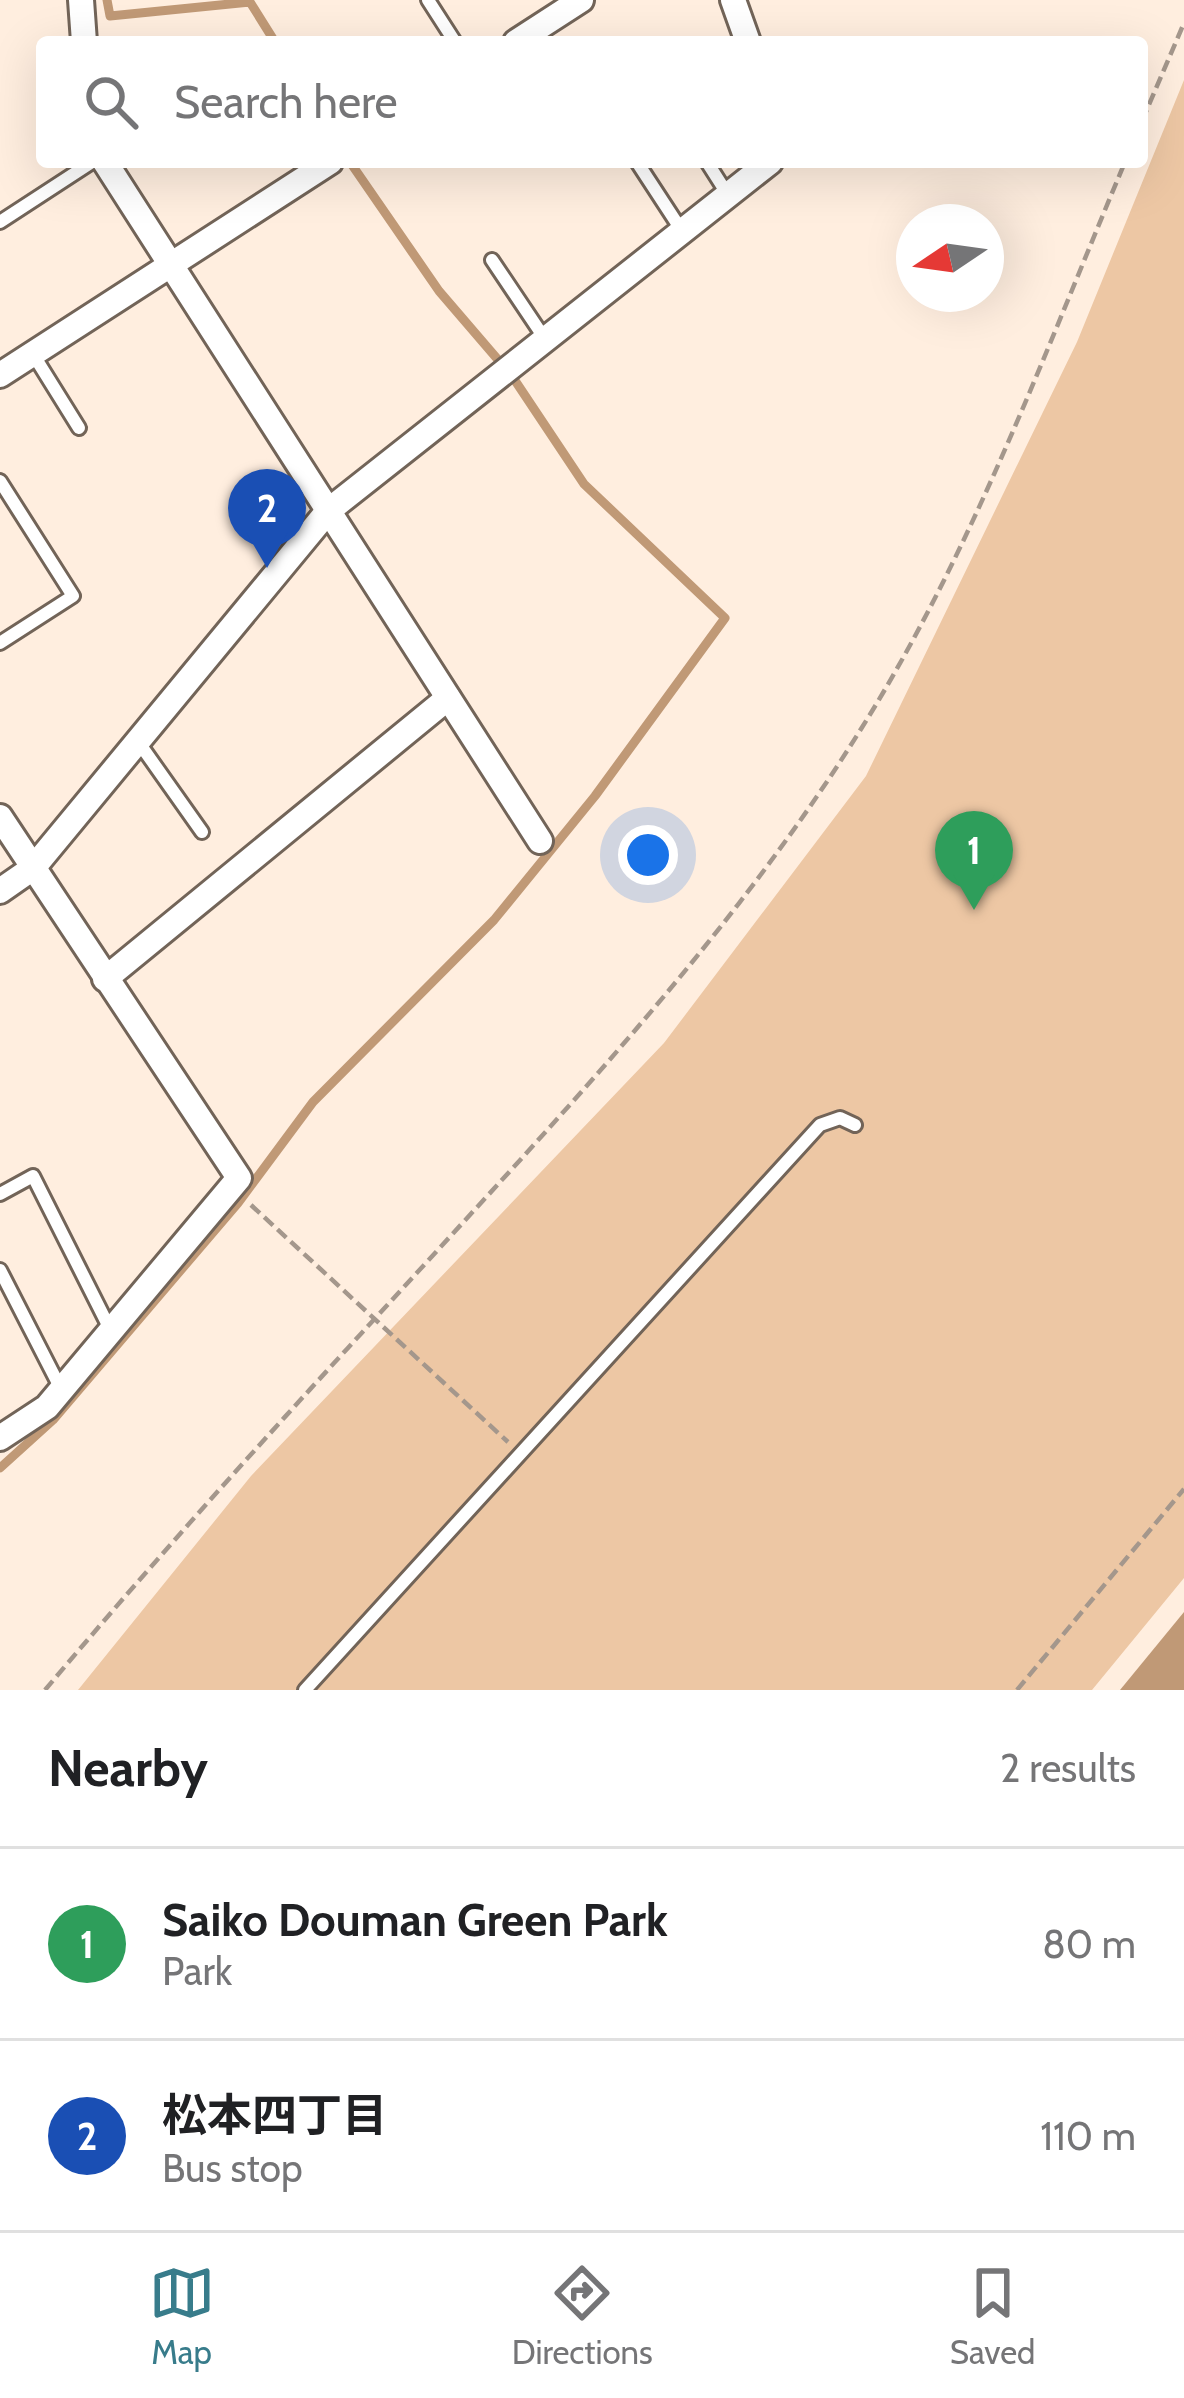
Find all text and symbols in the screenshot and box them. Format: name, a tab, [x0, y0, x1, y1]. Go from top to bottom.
search box	[36, 36, 1148, 168]
icon: search	[78, 69, 144, 135]
text: Search here	[174, 75, 398, 129]
north arrow	[896, 204, 1004, 312]
pin: 2	[228, 469, 306, 568]
pin: 1	[935, 811, 1013, 910]
your location	[618, 825, 678, 885]
text: Nearby	[48, 1737, 208, 1799]
text: 2 results	[1000, 1744, 1136, 1792]
text: Saiko Douman Green Park	[162, 1893, 668, 1947]
text: 1	[80, 1920, 94, 1968]
text: 80 m	[1042, 1920, 1136, 1968]
text: Park	[162, 1947, 232, 1995]
text: 松本四丁目	[162, 2088, 387, 2142]
text: 2	[77, 2112, 97, 2160]
text: 110 m	[1040, 2112, 1136, 2160]
text: Bus stop	[162, 2144, 303, 2192]
tab: Map	[149, 2260, 215, 2372]
tab: Directions	[512, 2260, 653, 2372]
tab: Saved	[950, 2260, 1035, 2372]

